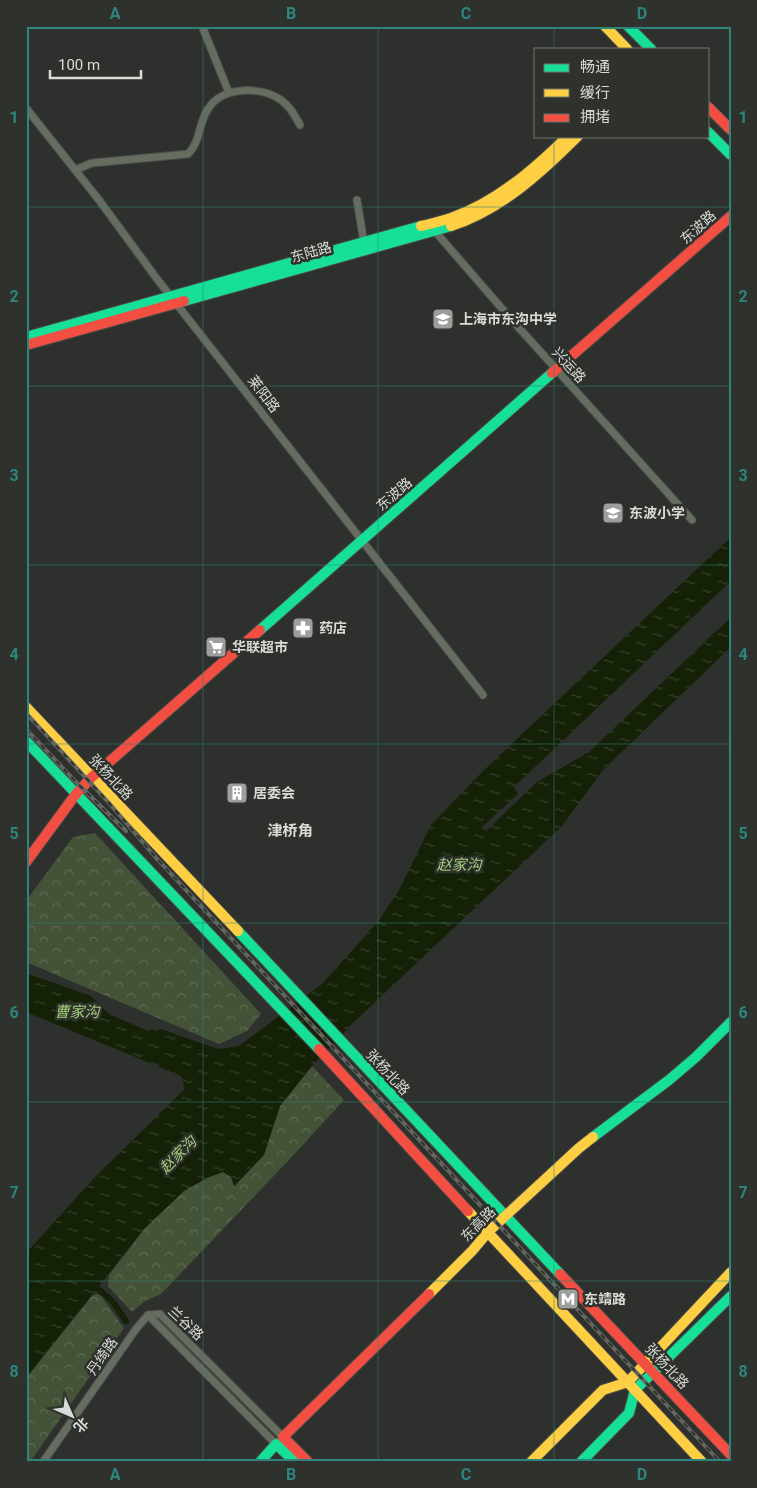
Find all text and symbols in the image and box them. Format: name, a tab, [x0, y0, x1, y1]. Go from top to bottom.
text: A	[110, 4, 121, 23]
text: B	[286, 4, 296, 23]
text: C	[461, 4, 471, 23]
text: D	[637, 4, 647, 23]
scale bar	[50, 48, 141, 80]
legend	[534, 48, 710, 138]
text: 100 m	[58, 56, 100, 74]
text: 畅通	[580, 58, 610, 76]
text: 缓行	[580, 84, 610, 102]
text: 1	[9, 108, 19, 127]
text: 拥堵	[580, 108, 610, 126]
text: 1	[738, 108, 748, 127]
street label: 东波路	[677, 207, 719, 247]
street label: 东陆路	[289, 239, 333, 265]
text: 2	[9, 287, 19, 306]
text: 2	[738, 287, 748, 306]
school or university icon: 上海市东沟中学	[431, 307, 455, 331]
place label: 上海市东沟中学	[459, 311, 557, 327]
street label: 兴运路	[549, 344, 589, 386]
street label: 莱阳路	[245, 372, 283, 416]
text: 3	[9, 466, 19, 485]
text: 3	[738, 466, 748, 485]
street label: 东波路	[373, 474, 415, 514]
school or university icon: 东波小学	[601, 501, 625, 525]
place label: 东波小学	[629, 505, 685, 521]
pharmacy icon: 药店	[291, 616, 315, 640]
place label: 药店	[319, 620, 347, 636]
supermarket icon: 华联超市	[204, 635, 228, 659]
place label: 华联超市	[232, 639, 288, 655]
text: 4	[9, 645, 19, 664]
text: 4	[738, 645, 748, 664]
street label: 张杨北路	[86, 751, 136, 803]
building icon: 居委会	[225, 781, 249, 805]
place label: 居委会	[253, 785, 295, 801]
district label: 津桥角	[267, 822, 313, 840]
text: 5	[9, 824, 19, 843]
text: 5	[738, 824, 748, 843]
water label: 赵家沟	[436, 856, 483, 874]
text: 6	[9, 1003, 19, 1022]
water label: 曹家沟	[54, 1003, 101, 1021]
text: 6	[738, 1003, 748, 1022]
street label: 张杨北路	[363, 1046, 413, 1098]
water label: 赵家沟	[156, 1131, 202, 1177]
text: 7	[9, 1183, 19, 1202]
text: 7	[738, 1183, 748, 1202]
street label: 东高路	[457, 1203, 499, 1245]
metro station icon: 东靖路	[556, 1287, 580, 1311]
place label: 东靖路	[584, 1291, 626, 1307]
street label: 兰谷路	[165, 1303, 207, 1343]
street label: 丹绮路	[83, 1334, 121, 1378]
street label: 张杨北路	[642, 1340, 692, 1392]
text: 8	[9, 1362, 19, 1381]
text: 8	[738, 1362, 748, 1381]
north arrow	[48, 1390, 98, 1440]
text: 北	[71, 1415, 92, 1436]
text: A	[110, 1465, 121, 1484]
text: B	[286, 1465, 296, 1484]
text: C	[461, 1465, 471, 1484]
text: D	[637, 1465, 647, 1484]

